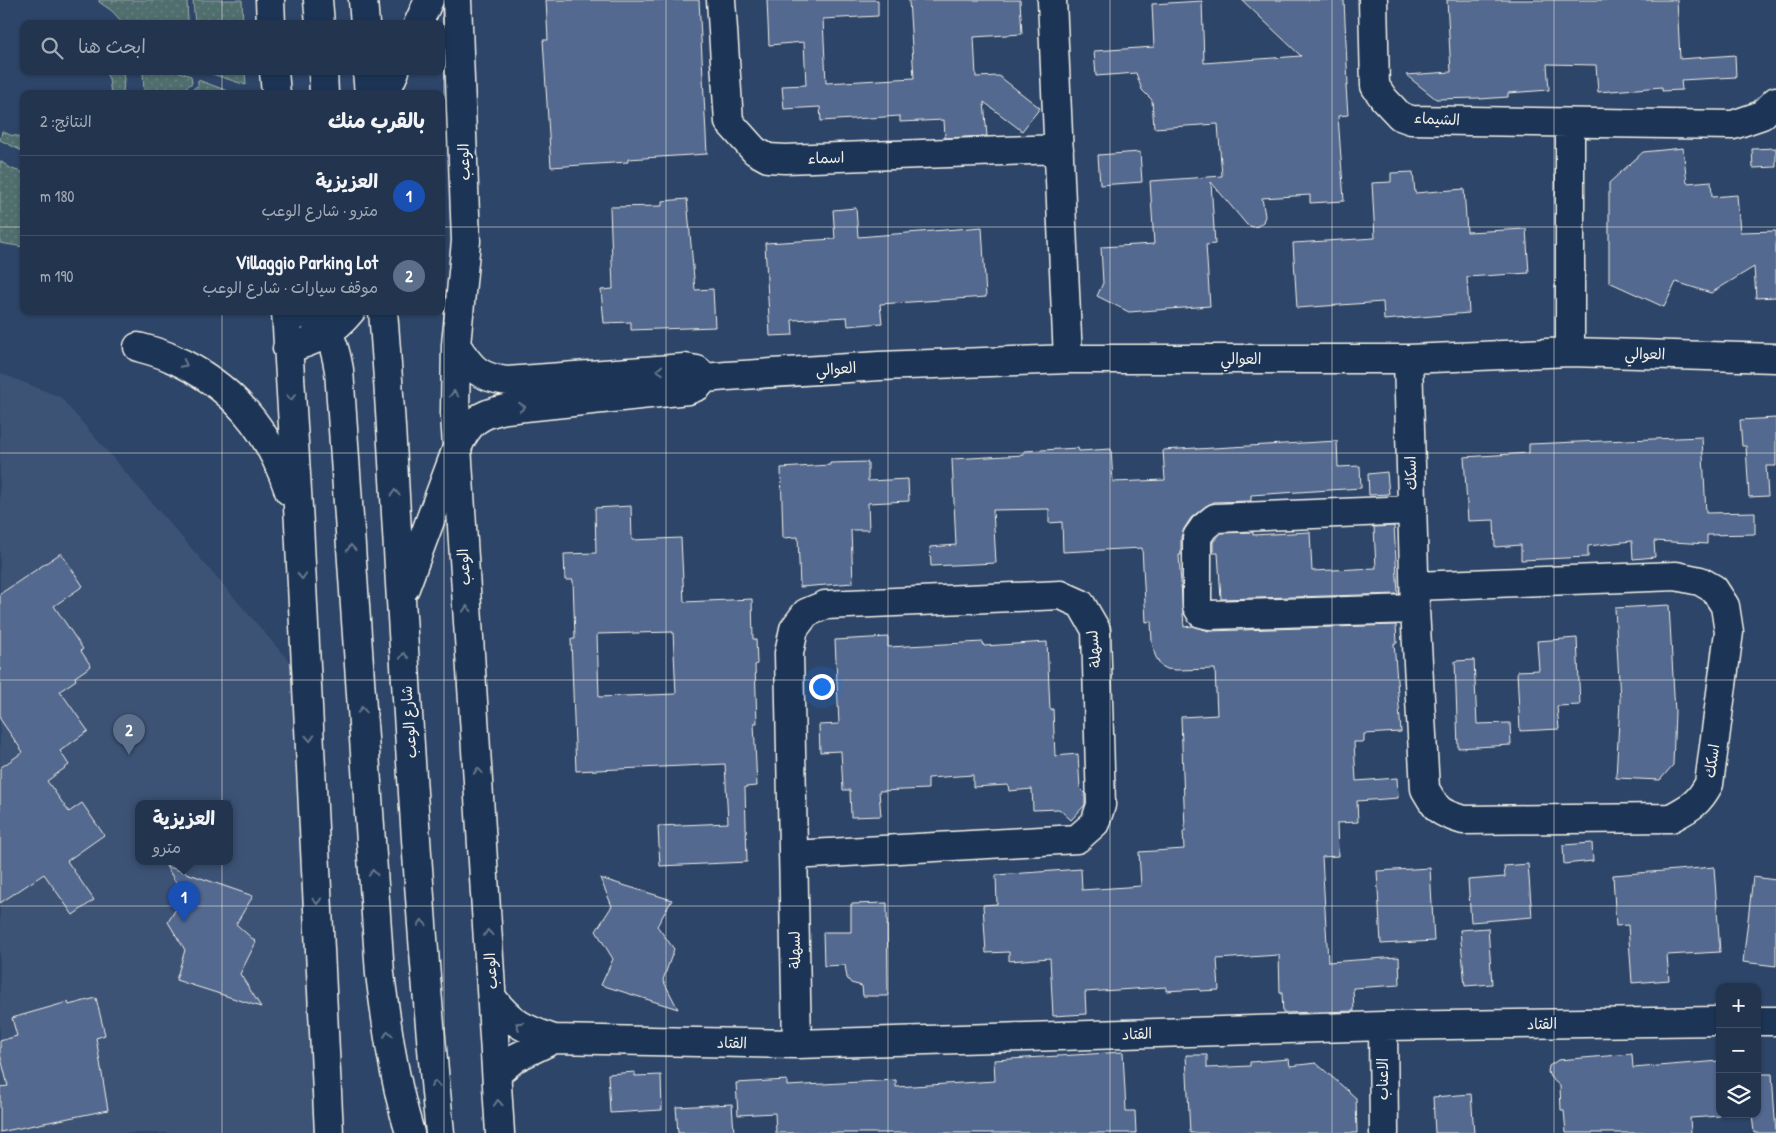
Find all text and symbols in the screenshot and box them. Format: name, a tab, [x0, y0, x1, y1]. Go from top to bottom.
search box	[20, 20, 445, 75]
text: ابحث هنا	[78, 33, 146, 59]
icon: search	[38, 34, 66, 62]
text: بالقرب منك	[328, 106, 425, 135]
street label: الشيماء	[1413, 107, 1461, 130]
text: النتائج: 2	[40, 110, 92, 132]
street label: الوعب	[452, 143, 475, 181]
street label: اسماء	[807, 146, 845, 169]
text: العزيزية	[316, 168, 378, 194]
text: 180 m	[40, 185, 74, 207]
text: 1	[406, 185, 412, 207]
text: مترو · شارع الوعب	[262, 199, 378, 221]
text: Villaggio Parking Lot	[236, 249, 378, 275]
text: 190 m	[40, 265, 73, 287]
text: 2	[405, 265, 413, 287]
text: موقف سيارات · شارع الوعب	[203, 276, 378, 298]
street label: العوالي	[1624, 343, 1666, 367]
street label: العوالي	[1221, 348, 1261, 372]
street label: العوالي	[815, 357, 857, 383]
one-way arrow	[179, 358, 188, 368]
one-way arrow	[656, 364, 664, 375]
one-way arrow	[449, 390, 460, 398]
one-way arrow	[285, 393, 296, 401]
one-way arrow	[519, 402, 527, 413]
street label: اسكك	[1399, 456, 1422, 490]
one-way arrow	[390, 489, 401, 497]
one-way arrow	[346, 544, 357, 552]
street label: الوعب	[452, 548, 475, 586]
one-way arrow	[296, 572, 307, 580]
one-way arrow	[462, 604, 473, 612]
street label: لسهلة	[1081, 629, 1106, 669]
one-way arrow	[399, 651, 410, 659]
your location	[809, 674, 835, 700]
street label: شارع الوعب	[395, 685, 422, 759]
one-way arrow	[357, 706, 368, 714]
pin: 2	[113, 714, 145, 755]
one-way arrow	[304, 735, 315, 743]
street label: اسكك	[1699, 743, 1724, 779]
one-way arrow	[472, 767, 483, 775]
popup	[135, 800, 233, 865]
text: العزيزية	[153, 805, 215, 831]
text: مترو	[153, 836, 181, 858]
one-way arrow	[368, 868, 379, 876]
pin: 1	[168, 881, 200, 922]
one-way arrow	[312, 897, 323, 905]
one-way arrow	[417, 918, 428, 926]
one-way arrow	[483, 929, 494, 937]
street label: لسهلة	[784, 931, 805, 969]
street label: الوعب	[479, 952, 502, 990]
map controls	[1716, 983, 1761, 1118]
button: +	[1716, 983, 1761, 1028]
street label: القتاد	[1527, 1013, 1557, 1034]
one-way arrow	[516, 1022, 525, 1032]
street label: القتاد	[1121, 1022, 1152, 1045]
button: −	[1716, 1028, 1761, 1073]
one-way arrow	[383, 1030, 393, 1039]
street label: القتاد	[717, 1032, 747, 1053]
street label: الاعناب	[1372, 1058, 1393, 1100]
button: layers	[1716, 1073, 1761, 1118]
one-way arrow	[430, 1080, 441, 1088]
one-way arrow	[493, 1099, 504, 1107]

